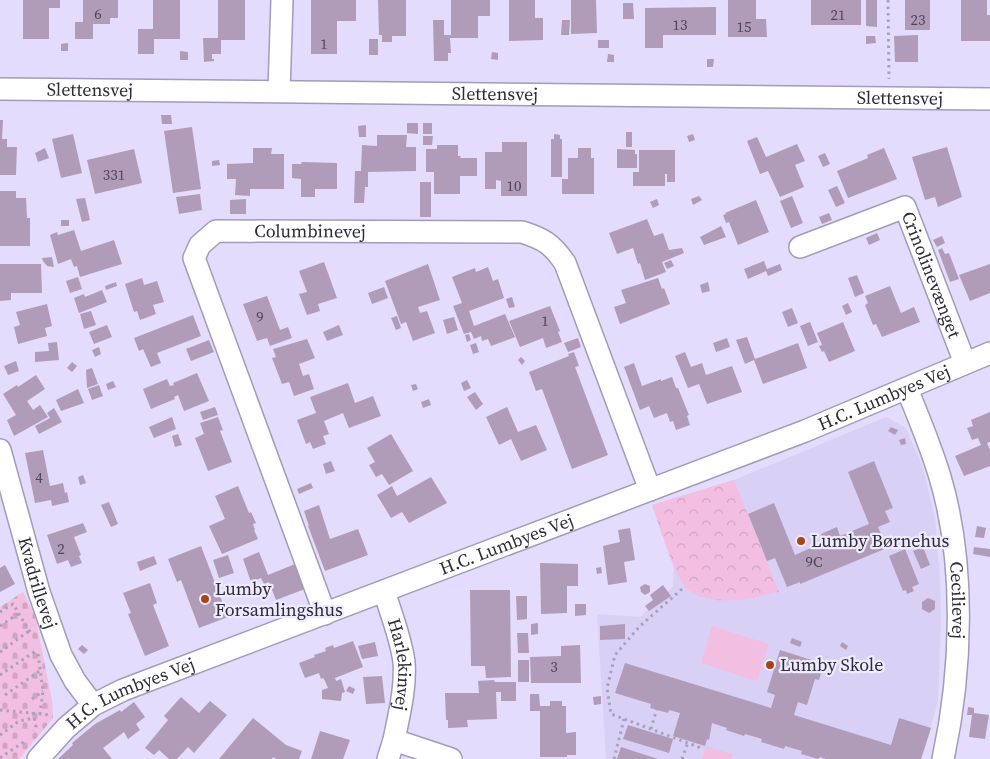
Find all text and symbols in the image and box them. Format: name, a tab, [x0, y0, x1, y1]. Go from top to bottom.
house number: 6	[94, 3, 102, 24]
house number: 21	[830, 4, 846, 25]
house number: 23	[910, 9, 926, 30]
house number: 13	[672, 14, 688, 35]
house number: 15	[736, 16, 752, 37]
house number: 1	[320, 33, 328, 54]
street label: Slettensvej	[47, 76, 133, 102]
street label: Slettensvej	[452, 81, 538, 106]
street label: Slettensvej	[857, 85, 943, 111]
house number: 331	[103, 164, 125, 185]
house number: 10	[506, 175, 522, 196]
street label: Crinolinevænget	[896, 208, 967, 342]
street label: Columbinevej	[254, 218, 366, 243]
house number: 9	[256, 306, 264, 327]
house number: 1	[541, 310, 549, 331]
street label: H.C. Lumbyes Vej	[814, 358, 954, 436]
house number: 4	[35, 467, 43, 488]
street label: H.C. Lumbyes Vej	[436, 507, 577, 581]
place label: Lumby Børnehus	[811, 528, 950, 553]
street label: Kvadrillevej	[12, 534, 64, 632]
marker: Lumby Børnehus	[795, 535, 807, 547]
house number: 2	[57, 538, 65, 559]
house number: 9C	[806, 551, 822, 572]
street label: Cecilievej	[944, 561, 971, 639]
place label: Lumby Forsamlingshus	[215, 576, 343, 622]
marker: Lumby Forsamlingshus	[199, 593, 211, 605]
street label: Harlekinvej	[382, 615, 417, 713]
street label: H.C. Lumbyes Vej	[60, 651, 198, 735]
place label: Lumby Skole	[780, 652, 883, 677]
house number: 3	[550, 656, 558, 677]
marker: Lumby Skole	[764, 659, 776, 671]

